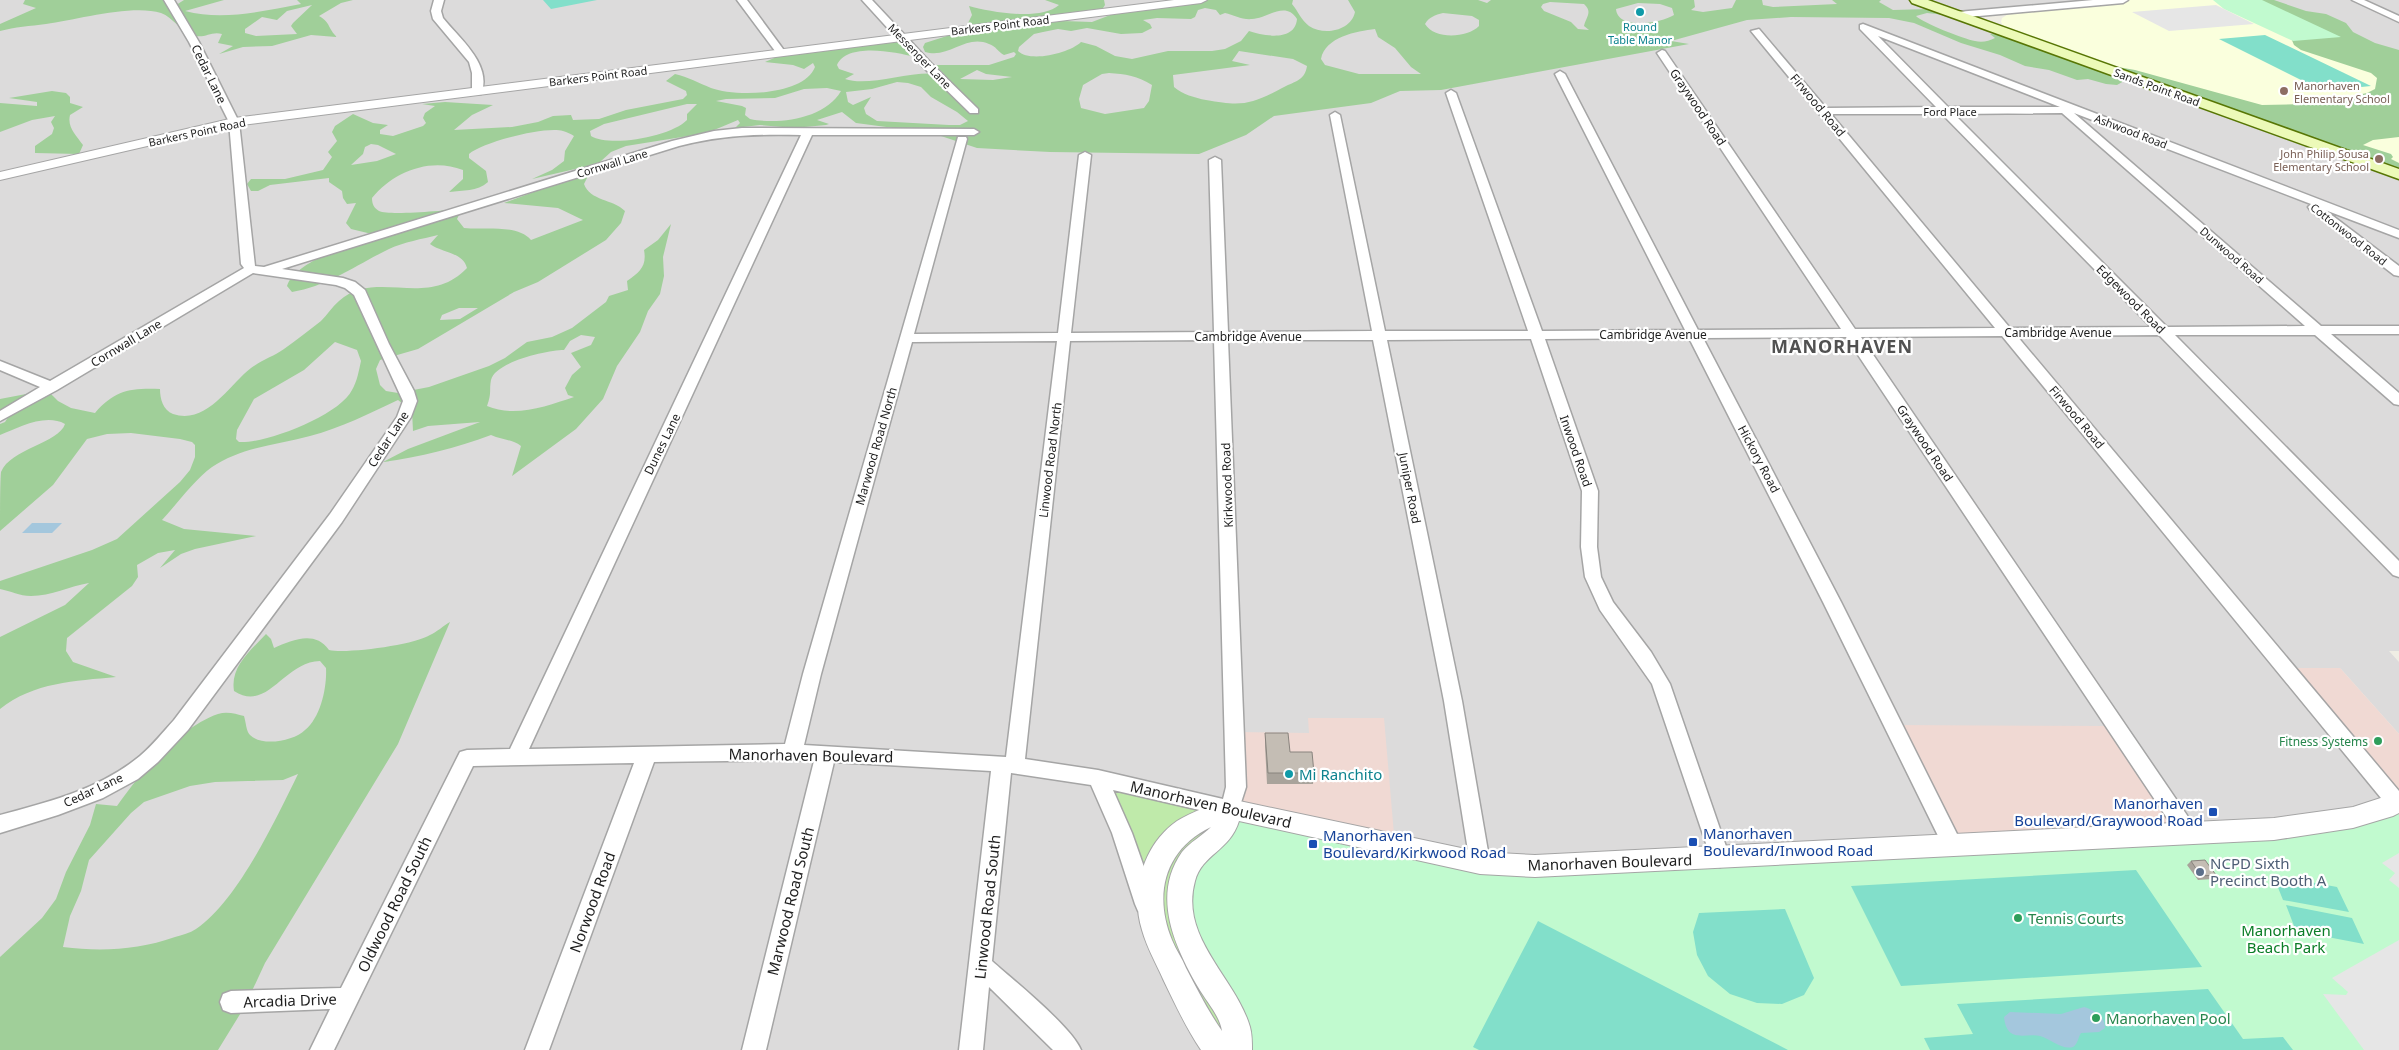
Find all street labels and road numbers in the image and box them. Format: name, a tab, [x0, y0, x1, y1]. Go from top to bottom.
street label: Barkers Point Road	[950, 12, 1050, 38]
street label: Messenger Lane	[885, 20, 955, 92]
street label: Cedar Lane	[187, 42, 231, 107]
street label: Barkers Point Road	[548, 63, 648, 89]
street label: Graywood Road	[1666, 65, 1730, 149]
street label: Sands Point Road	[2112, 65, 2202, 109]
street label: Firwood Road	[1787, 70, 1849, 140]
street label: Ford Place	[1923, 104, 1977, 119]
street label: Ashwood Road	[2092, 110, 2170, 152]
street label: Barkers Point Road	[147, 114, 247, 150]
street label: Cornwall Lane	[575, 145, 649, 181]
street label: Cottonwood Road	[2308, 199, 2390, 269]
street label: Dunwood Road	[2197, 223, 2267, 287]
street label: Edgewood Road	[2093, 261, 2169, 337]
street label: Cornwall Lane	[87, 315, 165, 371]
street label: Cambridge Avenue	[2004, 324, 2112, 341]
street label: Cambridge Avenue	[1599, 326, 1707, 343]
street label: Cambridge Avenue	[1194, 328, 1302, 345]
street label: Firwood Road	[2046, 382, 2108, 452]
street label: Marwood Road North	[851, 385, 901, 507]
street label: Linwood Road North	[1034, 401, 1066, 519]
street label: Graywood Road	[1893, 401, 1957, 485]
street label: Cedar Lane	[364, 407, 413, 470]
street label: Dunes Lane	[640, 410, 684, 478]
street label: Inwood Road	[1556, 413, 1596, 489]
street label: Hickory Road	[1734, 422, 1784, 496]
street label: Kirkwood Road	[1217, 442, 1237, 528]
street label: Juniper Road	[1395, 450, 1425, 525]
street label: Manorhaven Boulevard	[728, 744, 894, 766]
street label: Cedar Lane	[61, 769, 126, 811]
street label: Manorhaven Boulevard	[1128, 776, 1294, 832]
street label: Marwood Road South	[762, 825, 818, 977]
street label: Oldwood Road South	[352, 833, 436, 975]
street label: Linwood Road South	[969, 834, 1005, 980]
street label: Norwood Road	[565, 849, 619, 955]
street label: Manorhaven Boulevard	[1527, 849, 1693, 875]
street label: Arcadia Drive	[243, 988, 337, 1012]

